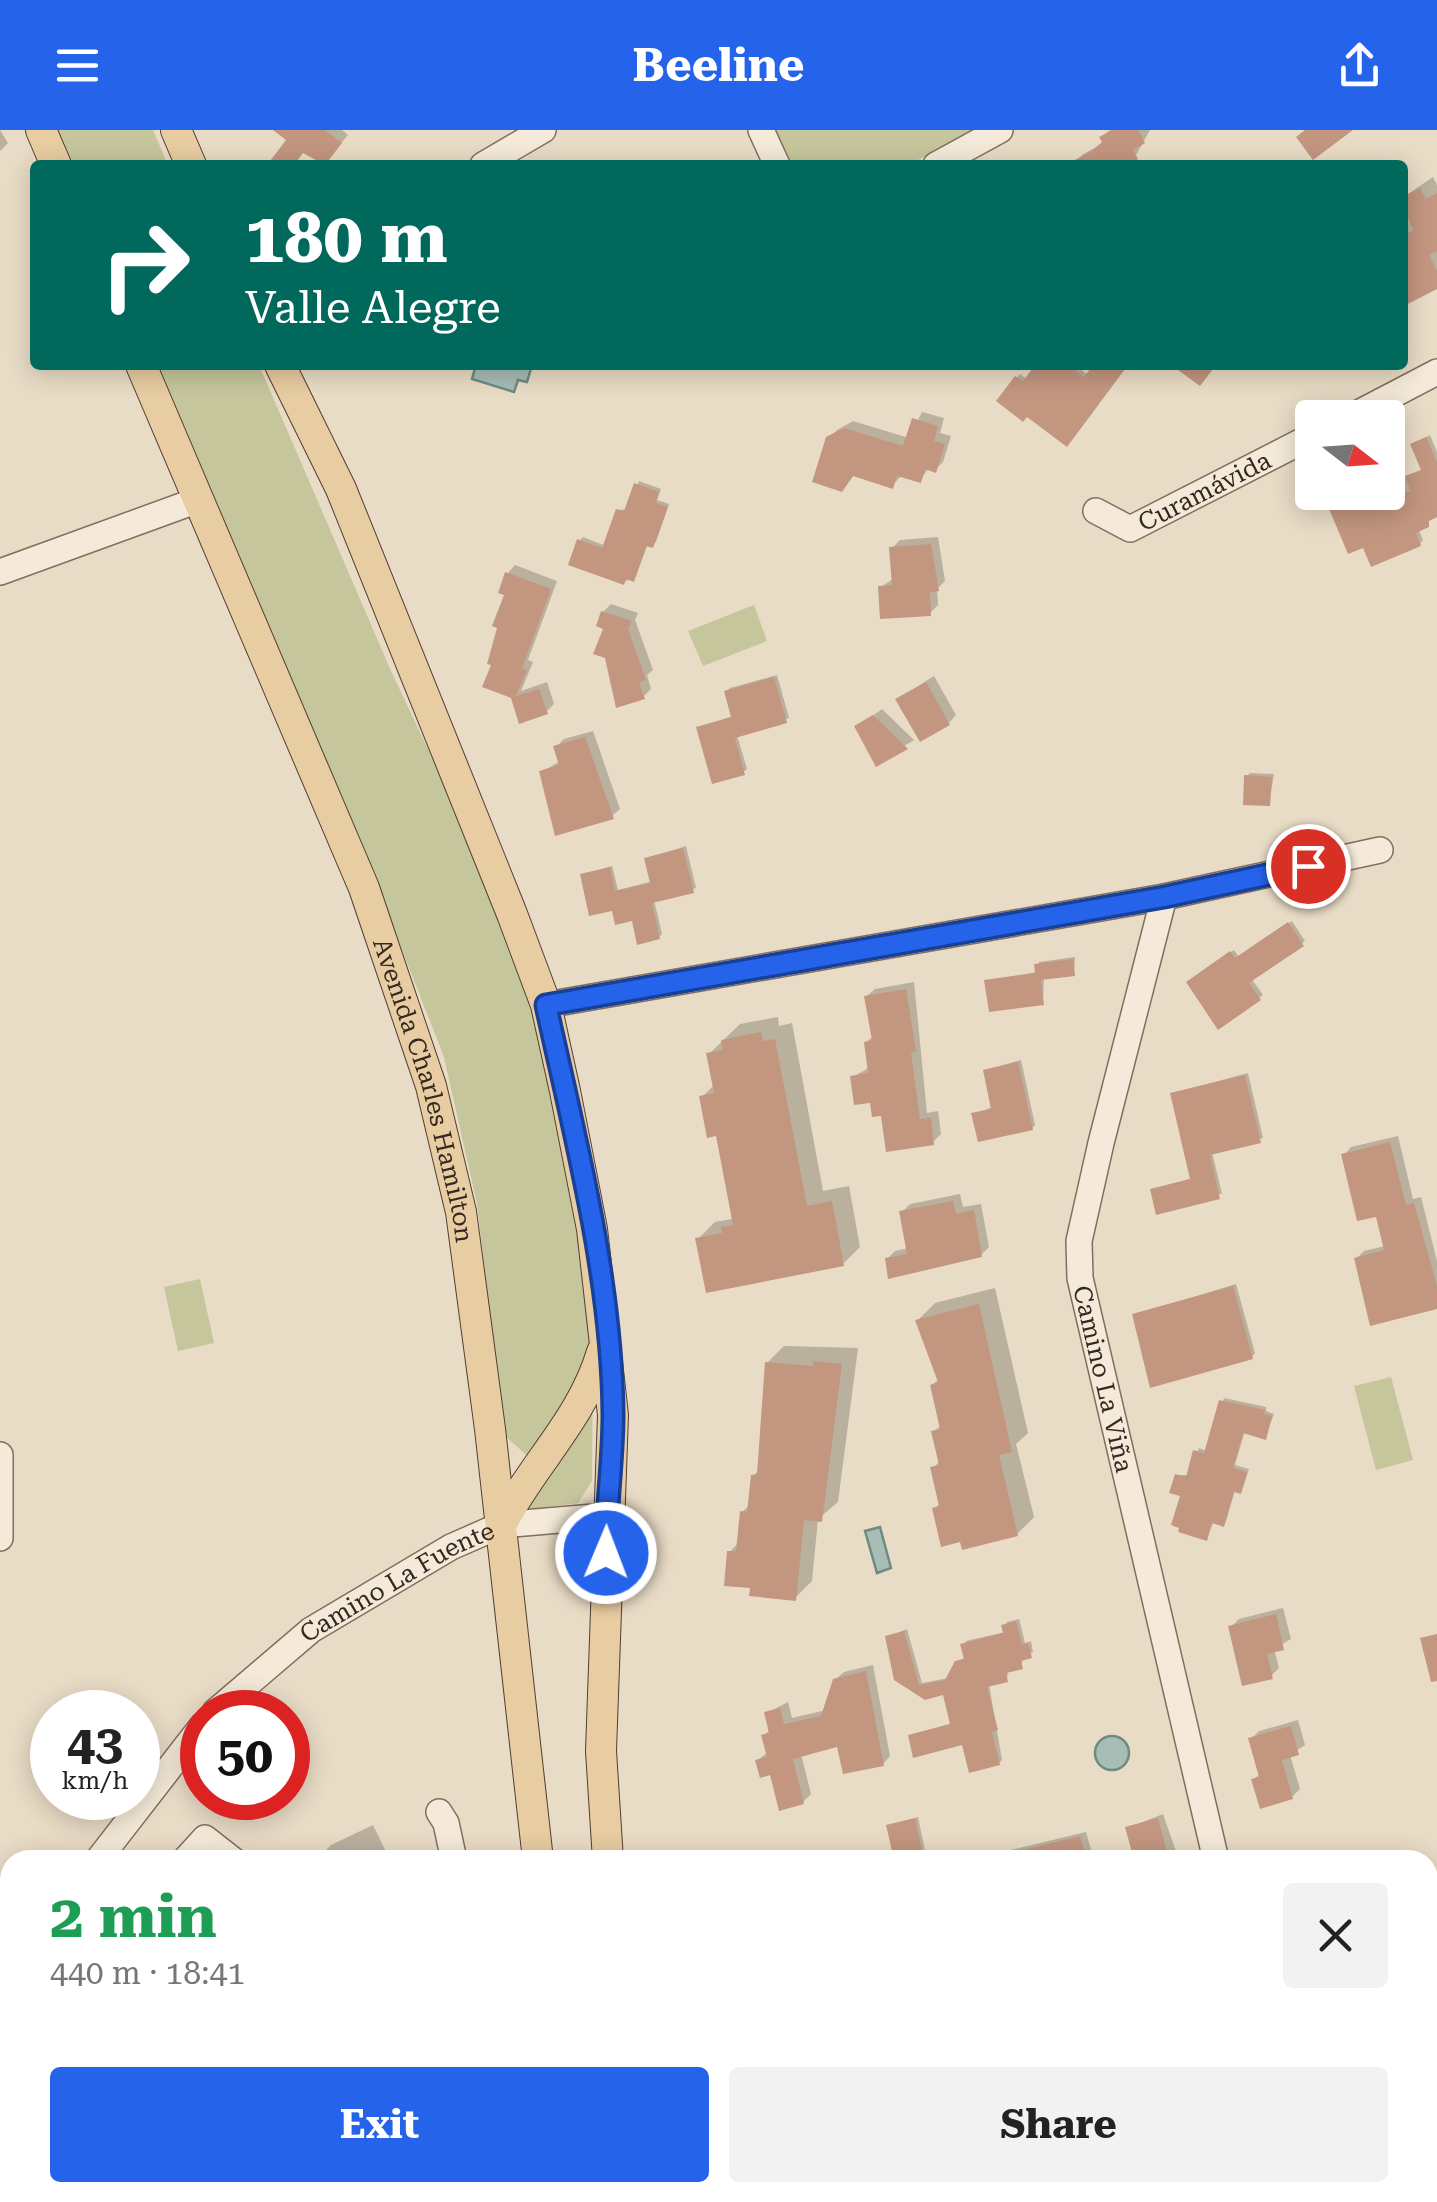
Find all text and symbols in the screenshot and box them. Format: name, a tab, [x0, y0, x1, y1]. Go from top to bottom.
icon: menu	[50, 38, 105, 93]
icon: share	[1332, 38, 1387, 93]
text: Beeline	[633, 39, 804, 92]
text: 180 m	[245, 197, 448, 279]
icon: right	[80, 200, 210, 330]
text: Valle Alegre	[245, 281, 501, 334]
north arrow	[1295, 400, 1405, 510]
map controls	[1295, 400, 1405, 510]
street label: Curamávida	[1133, 445, 1276, 537]
pin	[1266, 824, 1351, 909]
icon: arrive	[1281, 839, 1336, 894]
street label: Avenida Charles Hamilton	[367, 934, 479, 1244]
street label: Camino La Viña	[1068, 1283, 1140, 1476]
position arrow	[554, 1501, 658, 1605]
street label: Camino La Fuente	[293, 1515, 499, 1648]
speed limit sign: 50	[180, 1690, 310, 1820]
text: 43	[67, 1714, 123, 1772]
text: km/h	[62, 1766, 128, 1795]
text: 2 min	[50, 1881, 217, 1952]
button: close	[1283, 1883, 1388, 1988]
text: 440 m · 18:41	[50, 1954, 245, 1992]
button: Exit	[50, 2067, 709, 2182]
button: Share	[729, 2067, 1388, 2182]

